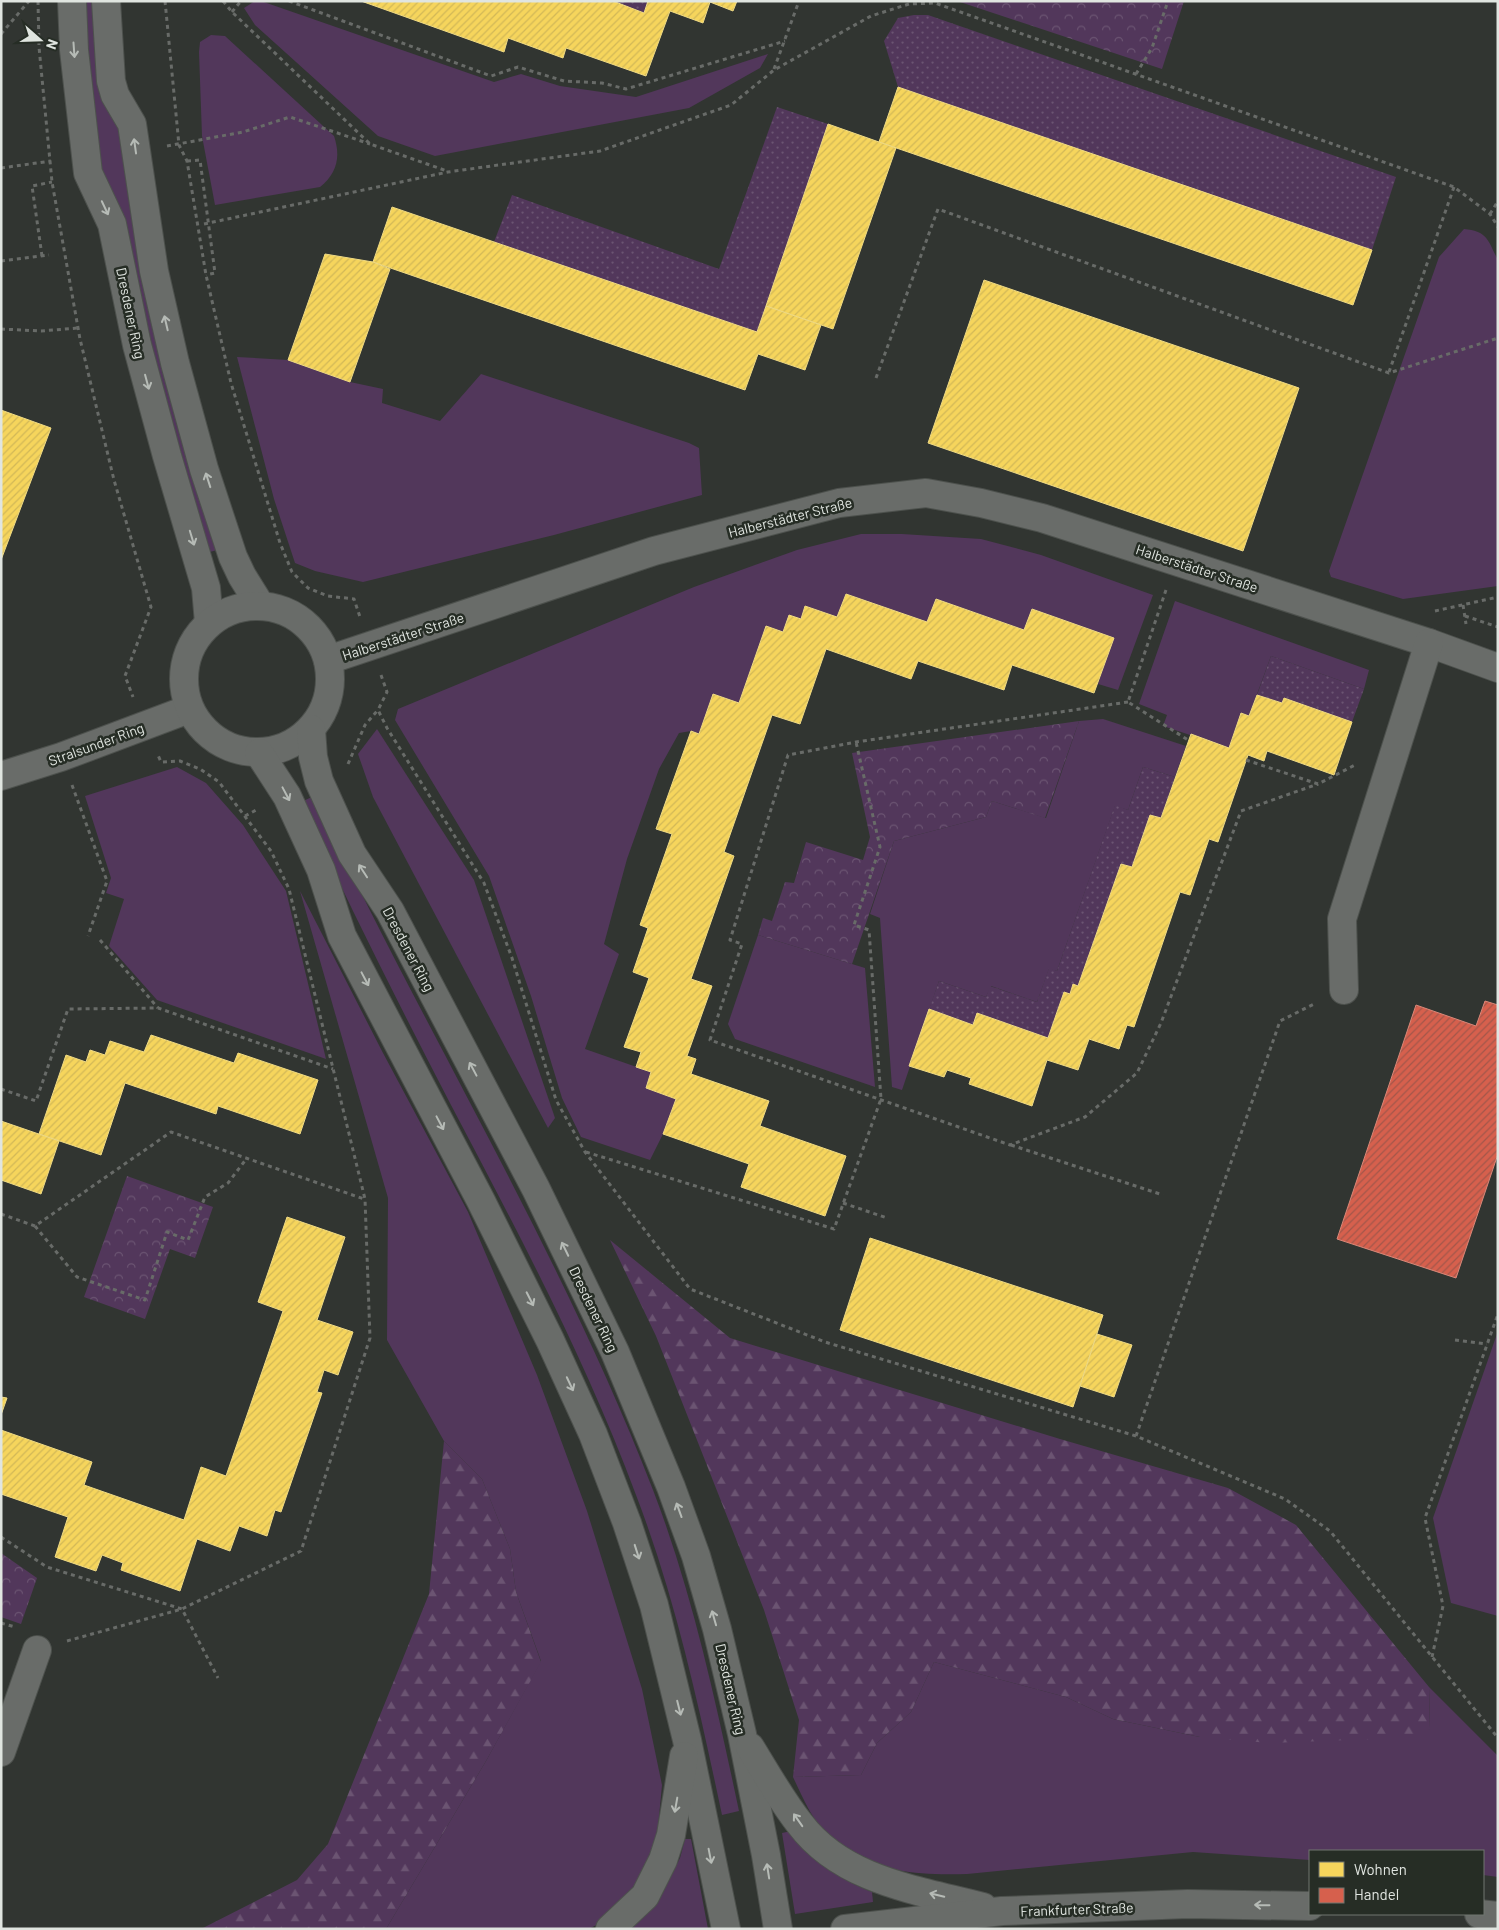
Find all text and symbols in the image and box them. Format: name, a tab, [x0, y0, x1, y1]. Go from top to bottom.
north arrow	[15, 15, 65, 65]
text: N	[43, 37, 62, 52]
one-way arrow	[70, 42, 79, 58]
one-way arrow	[130, 138, 140, 154]
one-way arrow	[101, 200, 110, 215]
street label: Dresdener Ring	[113, 266, 149, 360]
one-way arrow	[161, 315, 170, 331]
one-way arrow	[143, 374, 152, 390]
one-way arrow	[203, 472, 212, 488]
street label: Halberstädter Straße	[726, 493, 854, 541]
one-way arrow	[187, 530, 197, 546]
street label: Halberstädter Straße	[1134, 540, 1260, 596]
street label: Halberstädter Straße	[340, 608, 466, 664]
street label: Stralsunder Ring	[46, 719, 146, 769]
one-way arrow	[281, 786, 291, 800]
one-way arrow	[358, 864, 368, 878]
street label: Dresdener Ring	[380, 904, 438, 994]
one-way arrow	[361, 971, 370, 986]
one-way arrow	[468, 1062, 478, 1077]
one-way arrow	[436, 1115, 445, 1130]
one-way arrow	[560, 1242, 569, 1257]
street label: Dresdener Ring	[566, 1264, 622, 1354]
one-way arrow	[525, 1291, 535, 1306]
one-way arrow	[566, 1376, 576, 1391]
one-way arrow	[674, 1503, 683, 1518]
one-way arrow	[632, 1543, 642, 1559]
one-way arrow	[708, 1611, 718, 1627]
street label: Dresdener Ring	[712, 1642, 750, 1736]
one-way arrow	[675, 1700, 684, 1716]
one-way arrow	[671, 1797, 681, 1813]
one-way arrow	[793, 1813, 803, 1827]
one-way arrow	[706, 1848, 716, 1864]
legend	[1309, 1850, 1484, 1915]
text: Wohnen	[1354, 1860, 1407, 1878]
one-way arrow	[763, 1863, 773, 1879]
text: Handel	[1354, 1885, 1399, 1903]
one-way arrow	[930, 1890, 946, 1899]
street label: Frankfurter Straße	[1020, 1899, 1134, 1919]
one-way arrow	[1254, 1900, 1270, 1910]

